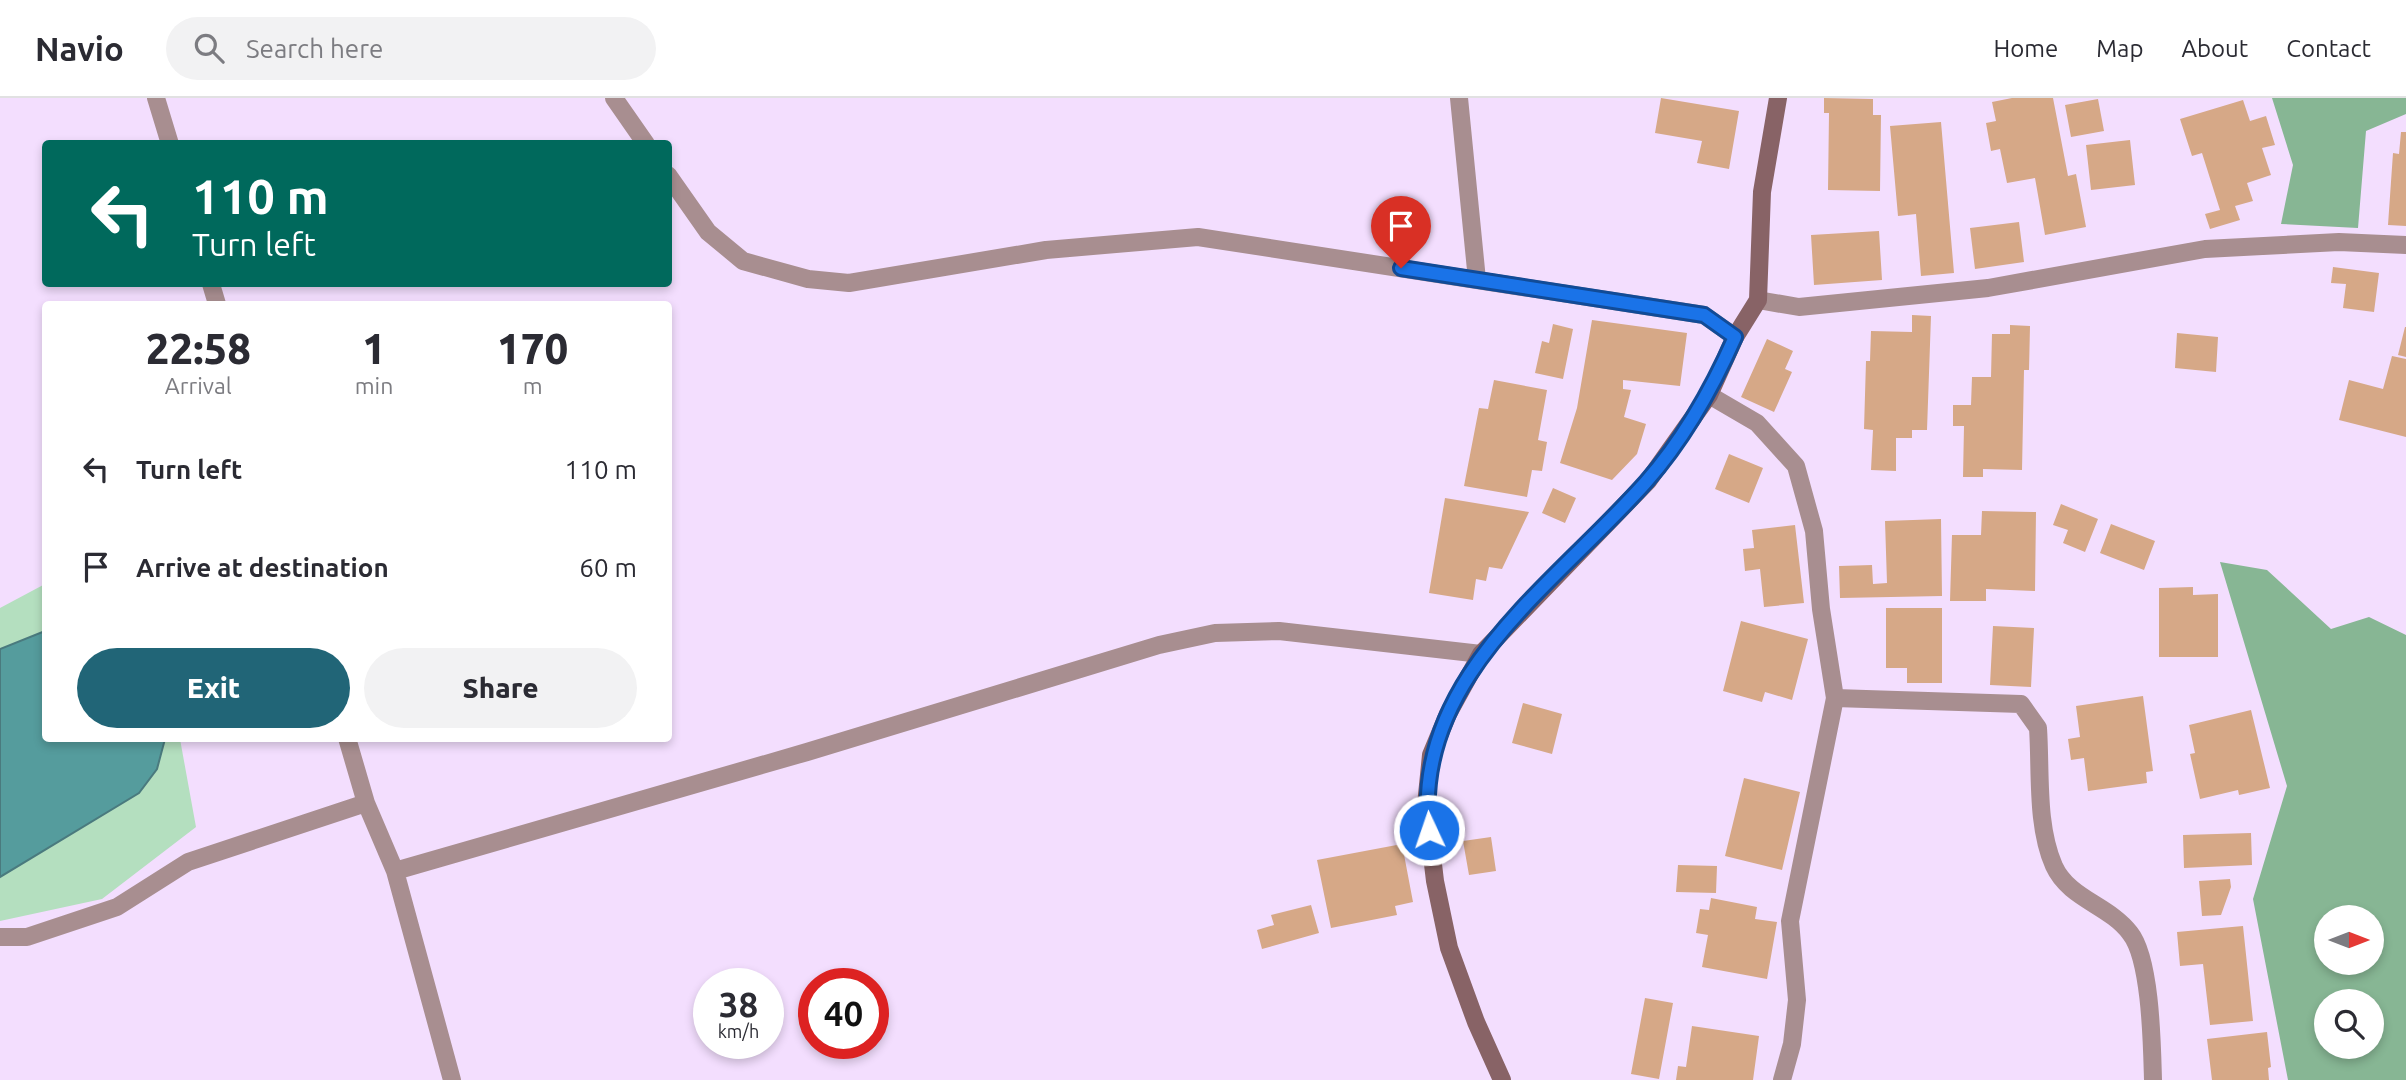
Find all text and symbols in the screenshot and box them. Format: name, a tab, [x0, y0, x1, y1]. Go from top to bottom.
search box	[166, 17, 656, 80]
icon: search	[190, 29, 228, 67]
text: Navio	[35, 30, 124, 67]
text: Search here	[246, 34, 383, 63]
text: Home	[1993, 35, 2058, 62]
text: Map	[2096, 35, 2143, 62]
text: About	[2181, 35, 2248, 62]
text: Contact	[2286, 35, 2371, 62]
icon: left	[77, 168, 168, 259]
text: 110 m	[192, 168, 329, 223]
pin	[1371, 196, 1431, 268]
icon: arrive	[1382, 207, 1420, 245]
text: Turn left	[192, 226, 316, 262]
text: 22:58	[146, 325, 251, 372]
text: 1	[362, 325, 386, 372]
text: 170	[497, 325, 568, 372]
text: Arrival	[165, 373, 232, 398]
text: min	[355, 373, 393, 398]
text: m	[523, 373, 543, 398]
icon: left	[77, 450, 115, 488]
text: Turn left	[136, 455, 242, 484]
text: 110 m	[565, 455, 637, 484]
icon: arrive	[77, 548, 115, 586]
text: Arrive at destination	[136, 553, 389, 582]
text: 60 m	[579, 553, 637, 582]
button: Exit	[77, 648, 350, 728]
button: Share	[364, 648, 637, 728]
position arrow	[1392, 793, 1466, 867]
north arrow	[2314, 905, 2384, 975]
map controls	[2314, 905, 2384, 1059]
speed limit sign: 40	[798, 968, 889, 1059]
text: 38	[719, 984, 758, 1024]
button: search	[2314, 989, 2384, 1059]
text: km/h	[718, 1021, 759, 1041]

